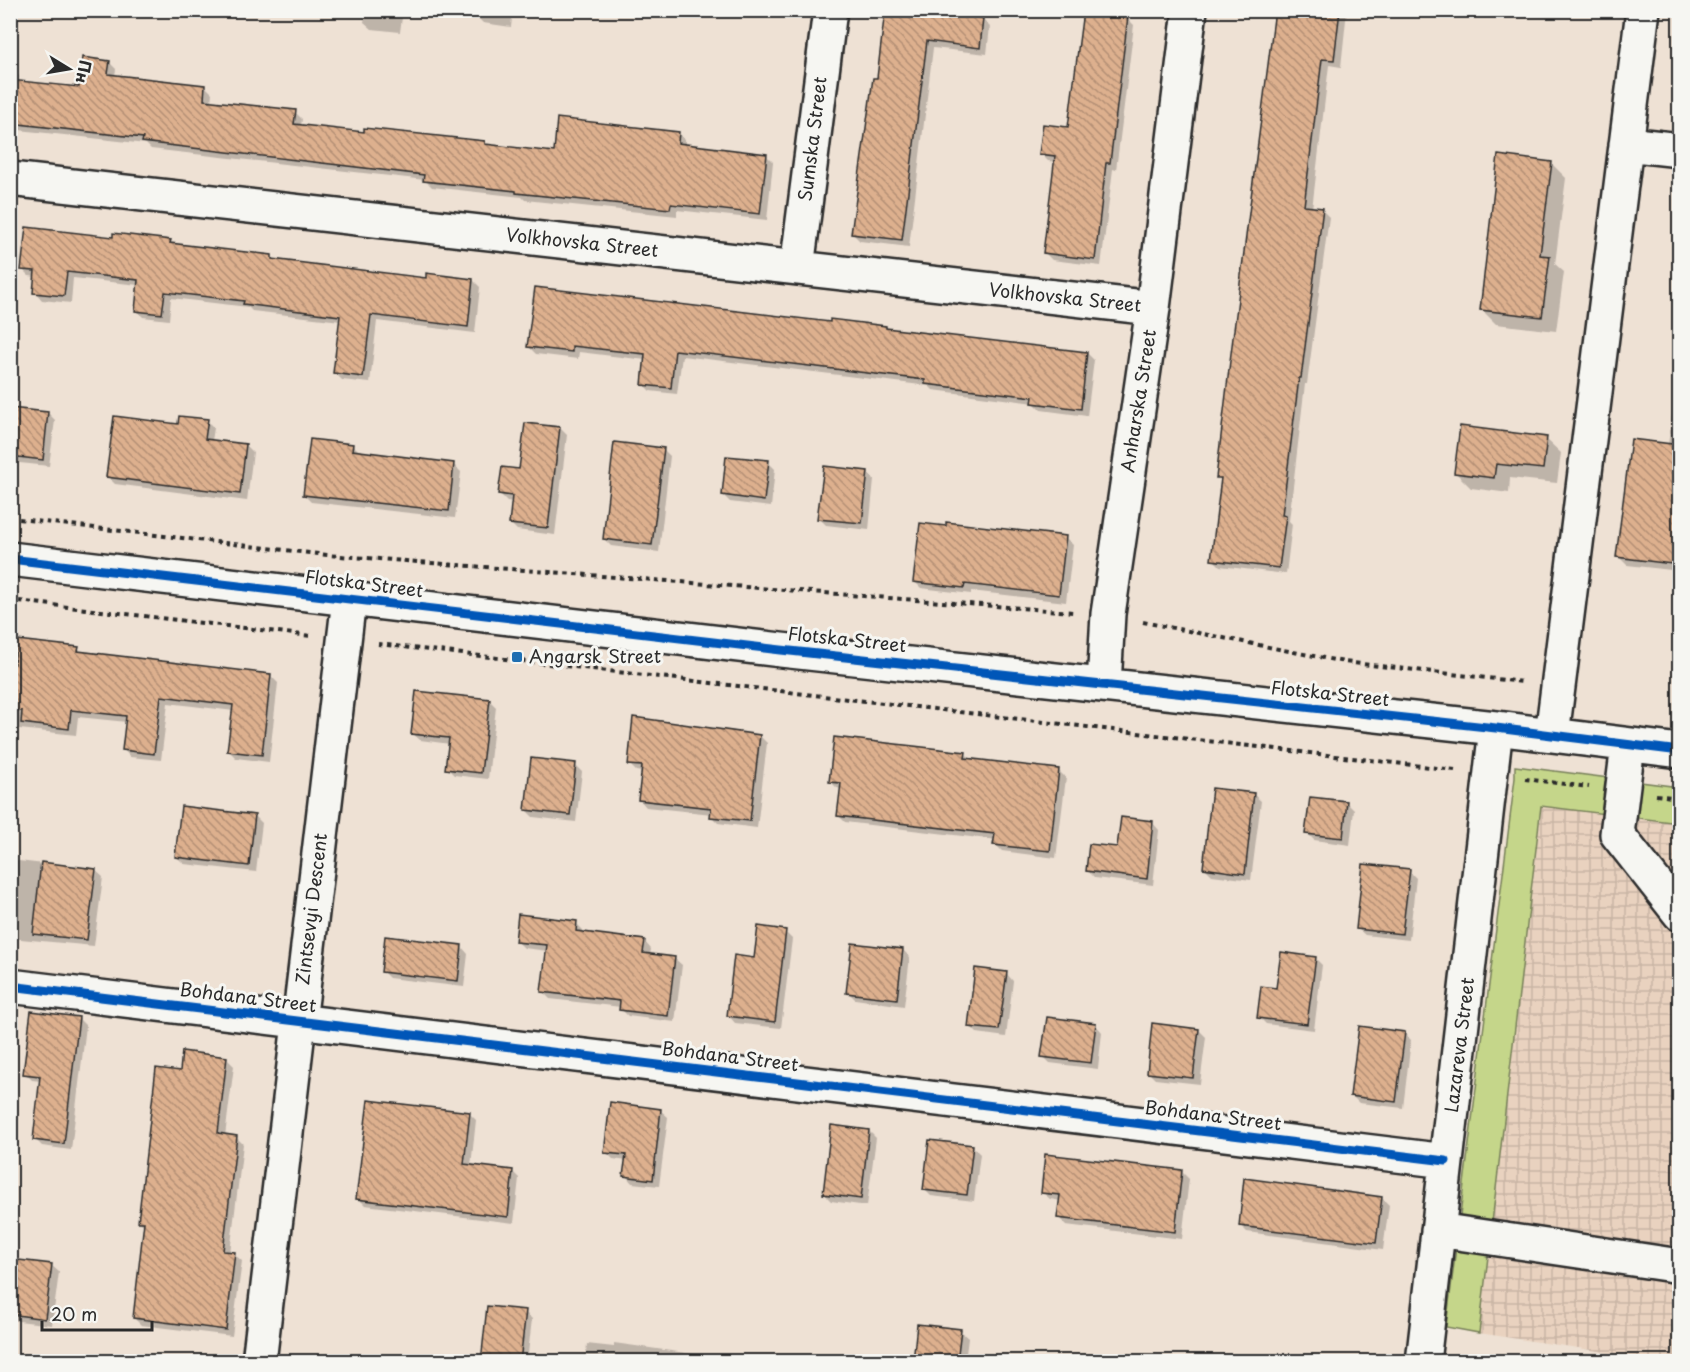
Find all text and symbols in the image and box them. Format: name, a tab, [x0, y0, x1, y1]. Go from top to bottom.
north arrow	[39, 39, 99, 99]
text: Пн	[71, 58, 99, 86]
street label: Sumska Street	[790, 75, 833, 203]
street label: Volkhovska Street	[505, 220, 660, 263]
street label: Volkhovska Street	[988, 275, 1143, 318]
street label: Anharska Street	[1113, 327, 1162, 474]
street label: Flotska Street	[304, 562, 425, 603]
street label: Flotska Street	[787, 619, 908, 658]
place label: Angarsk Street	[529, 642, 661, 669]
marker: Angarsk Street	[510, 650, 524, 664]
street label: Flotska Street	[1270, 673, 1391, 712]
street label: Zintsevyi Descent	[288, 831, 333, 986]
street label: Bohdana Street	[178, 975, 318, 1018]
street label: Lazareva Street	[1437, 976, 1480, 1114]
street label: Bohdana Street	[660, 1034, 800, 1077]
street label: Bohdana Street	[1143, 1093, 1283, 1136]
scale bar	[42, 1294, 152, 1332]
text: 20 m	[51, 1300, 97, 1327]

